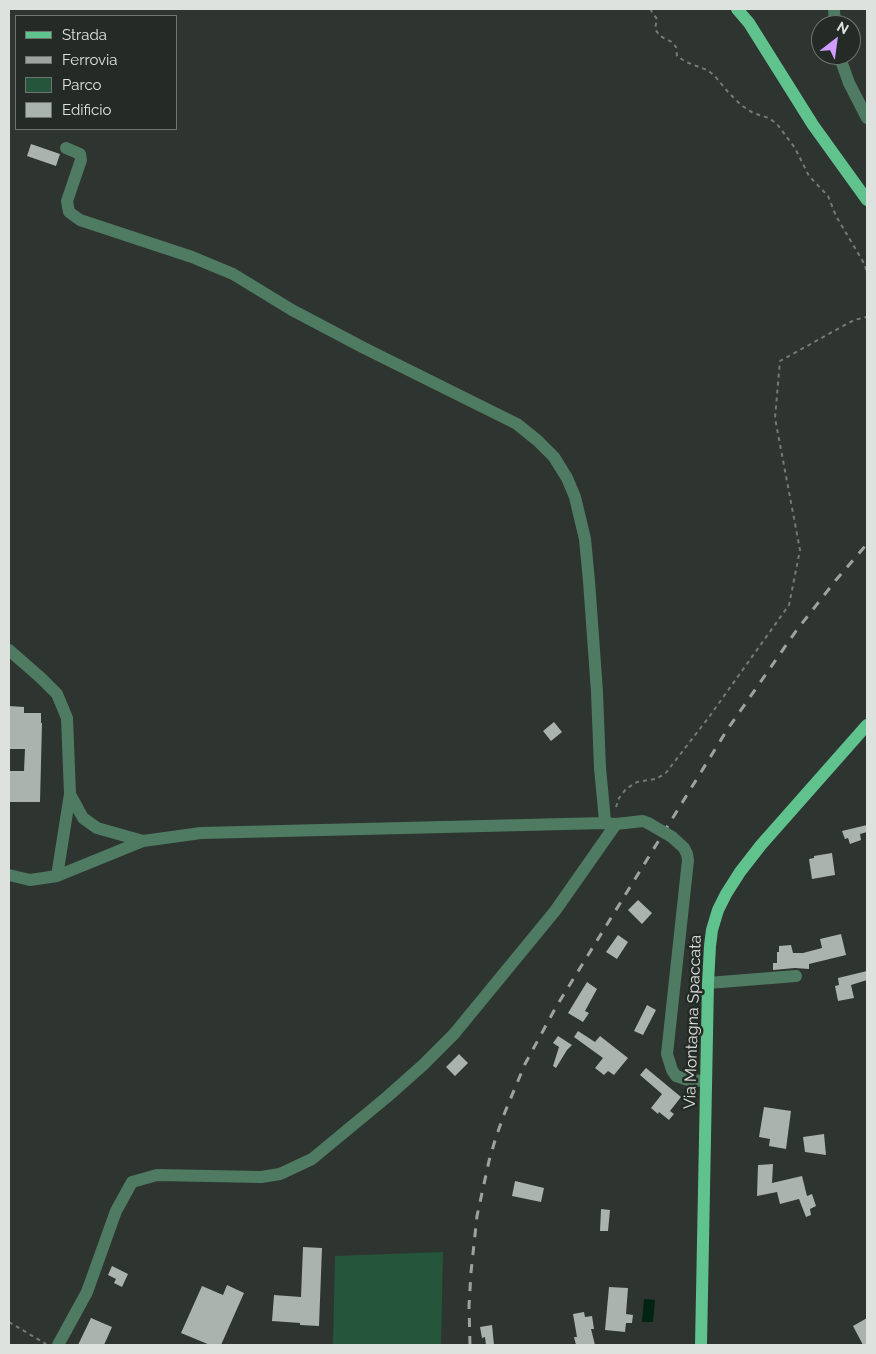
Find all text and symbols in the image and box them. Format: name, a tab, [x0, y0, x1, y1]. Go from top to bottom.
legend	[15, 15, 178, 130]
north arrow	[811, 15, 861, 65]
text: N	[834, 18, 852, 37]
text: Strada	[62, 26, 107, 44]
text: Ferrovia	[62, 51, 118, 69]
text: Parco	[62, 76, 102, 94]
text: Edificio	[62, 101, 112, 119]
street label: Via Montagna Spaccata	[680, 934, 706, 1110]

